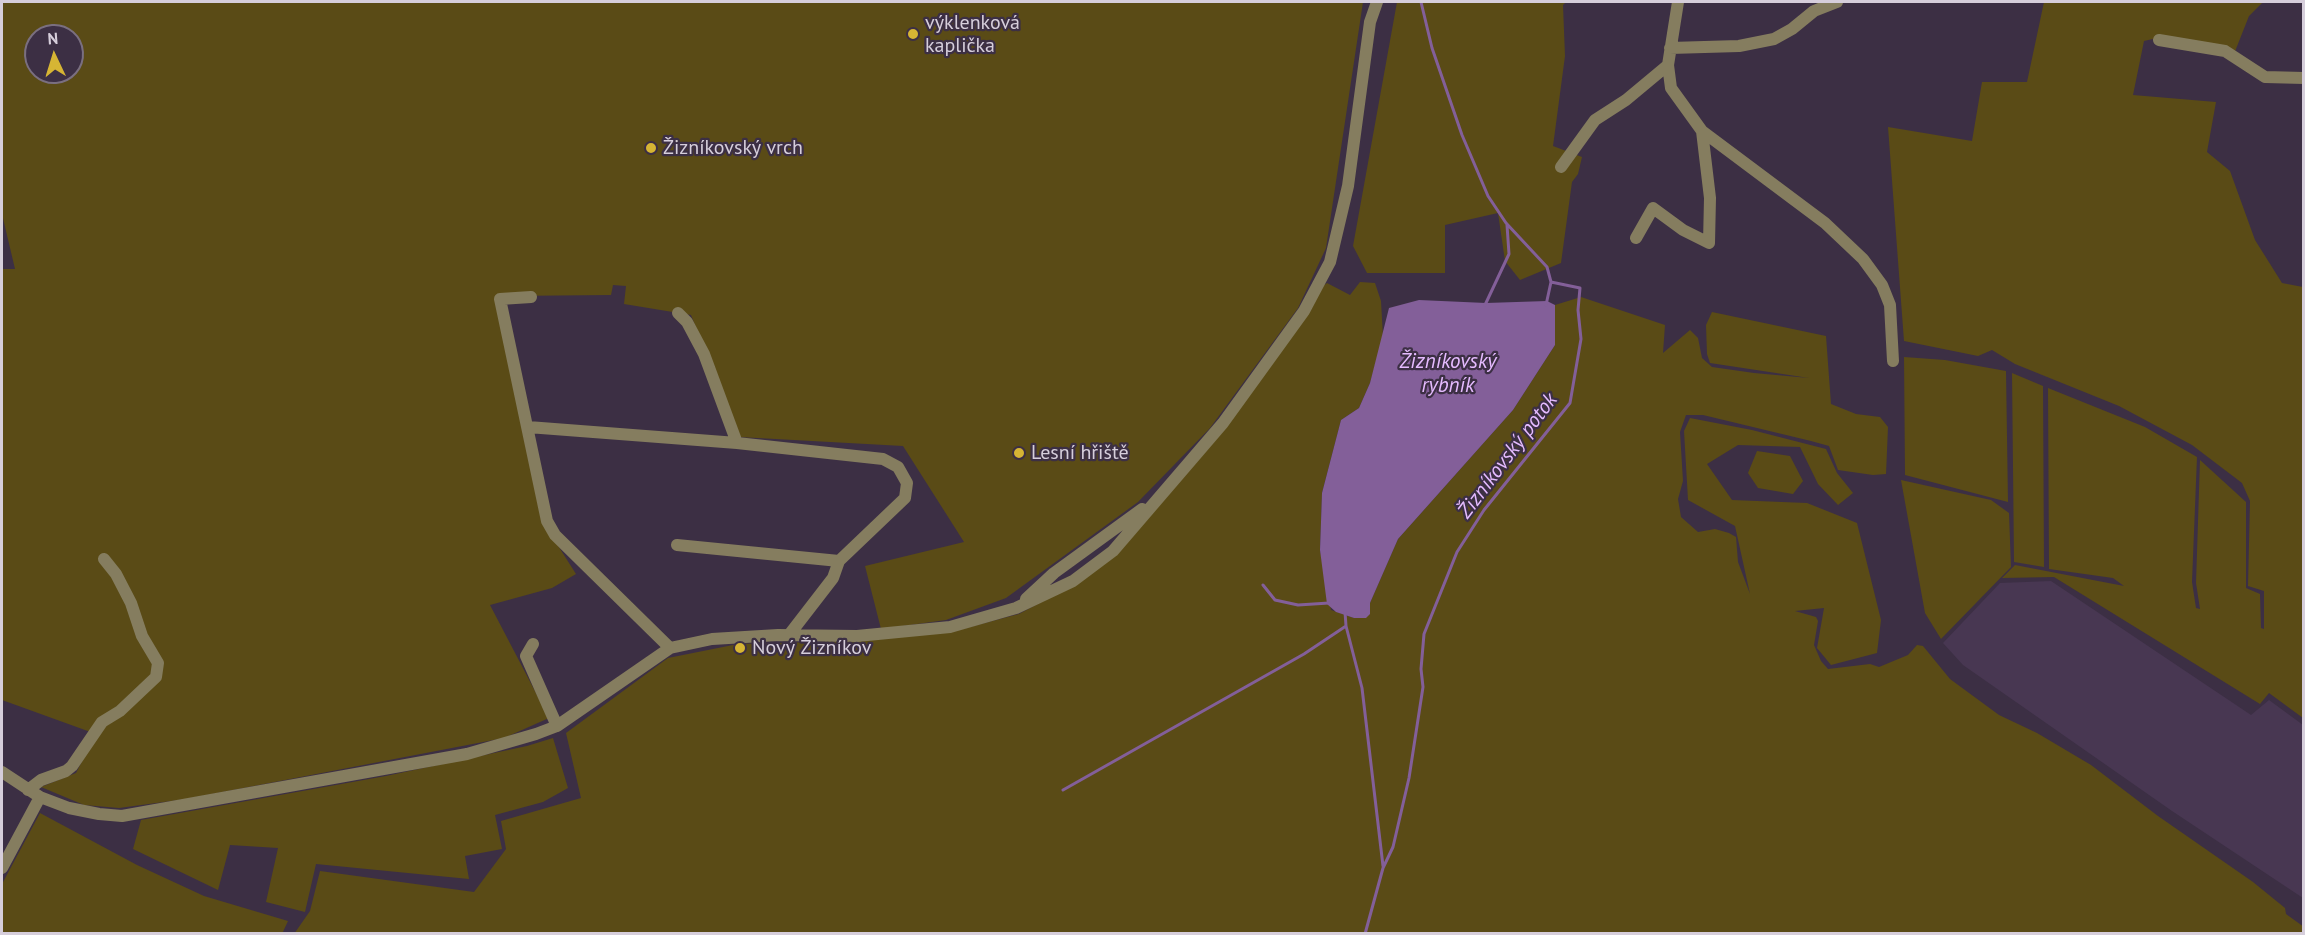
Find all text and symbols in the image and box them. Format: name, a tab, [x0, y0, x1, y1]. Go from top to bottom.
place label: výklenková kaplička	[925, 11, 1020, 58]
north arrow	[24, 24, 84, 84]
marker: výklenková kaplička	[906, 27, 920, 41]
text: N	[47, 28, 59, 48]
place label: Žizníkovský vrch	[663, 136, 803, 160]
marker: Žizníkovský vrch	[644, 141, 658, 155]
water label: Žizníkovský rybník	[1399, 349, 1497, 399]
water label: Žizníkovský potok	[1453, 388, 1563, 524]
place label: Lesní hřiště	[1031, 441, 1129, 465]
marker: Lesní hřiště	[1012, 446, 1026, 460]
place label: Nový Žizníkov	[752, 636, 871, 660]
marker: Nový Žizníkov	[733, 641, 747, 655]

